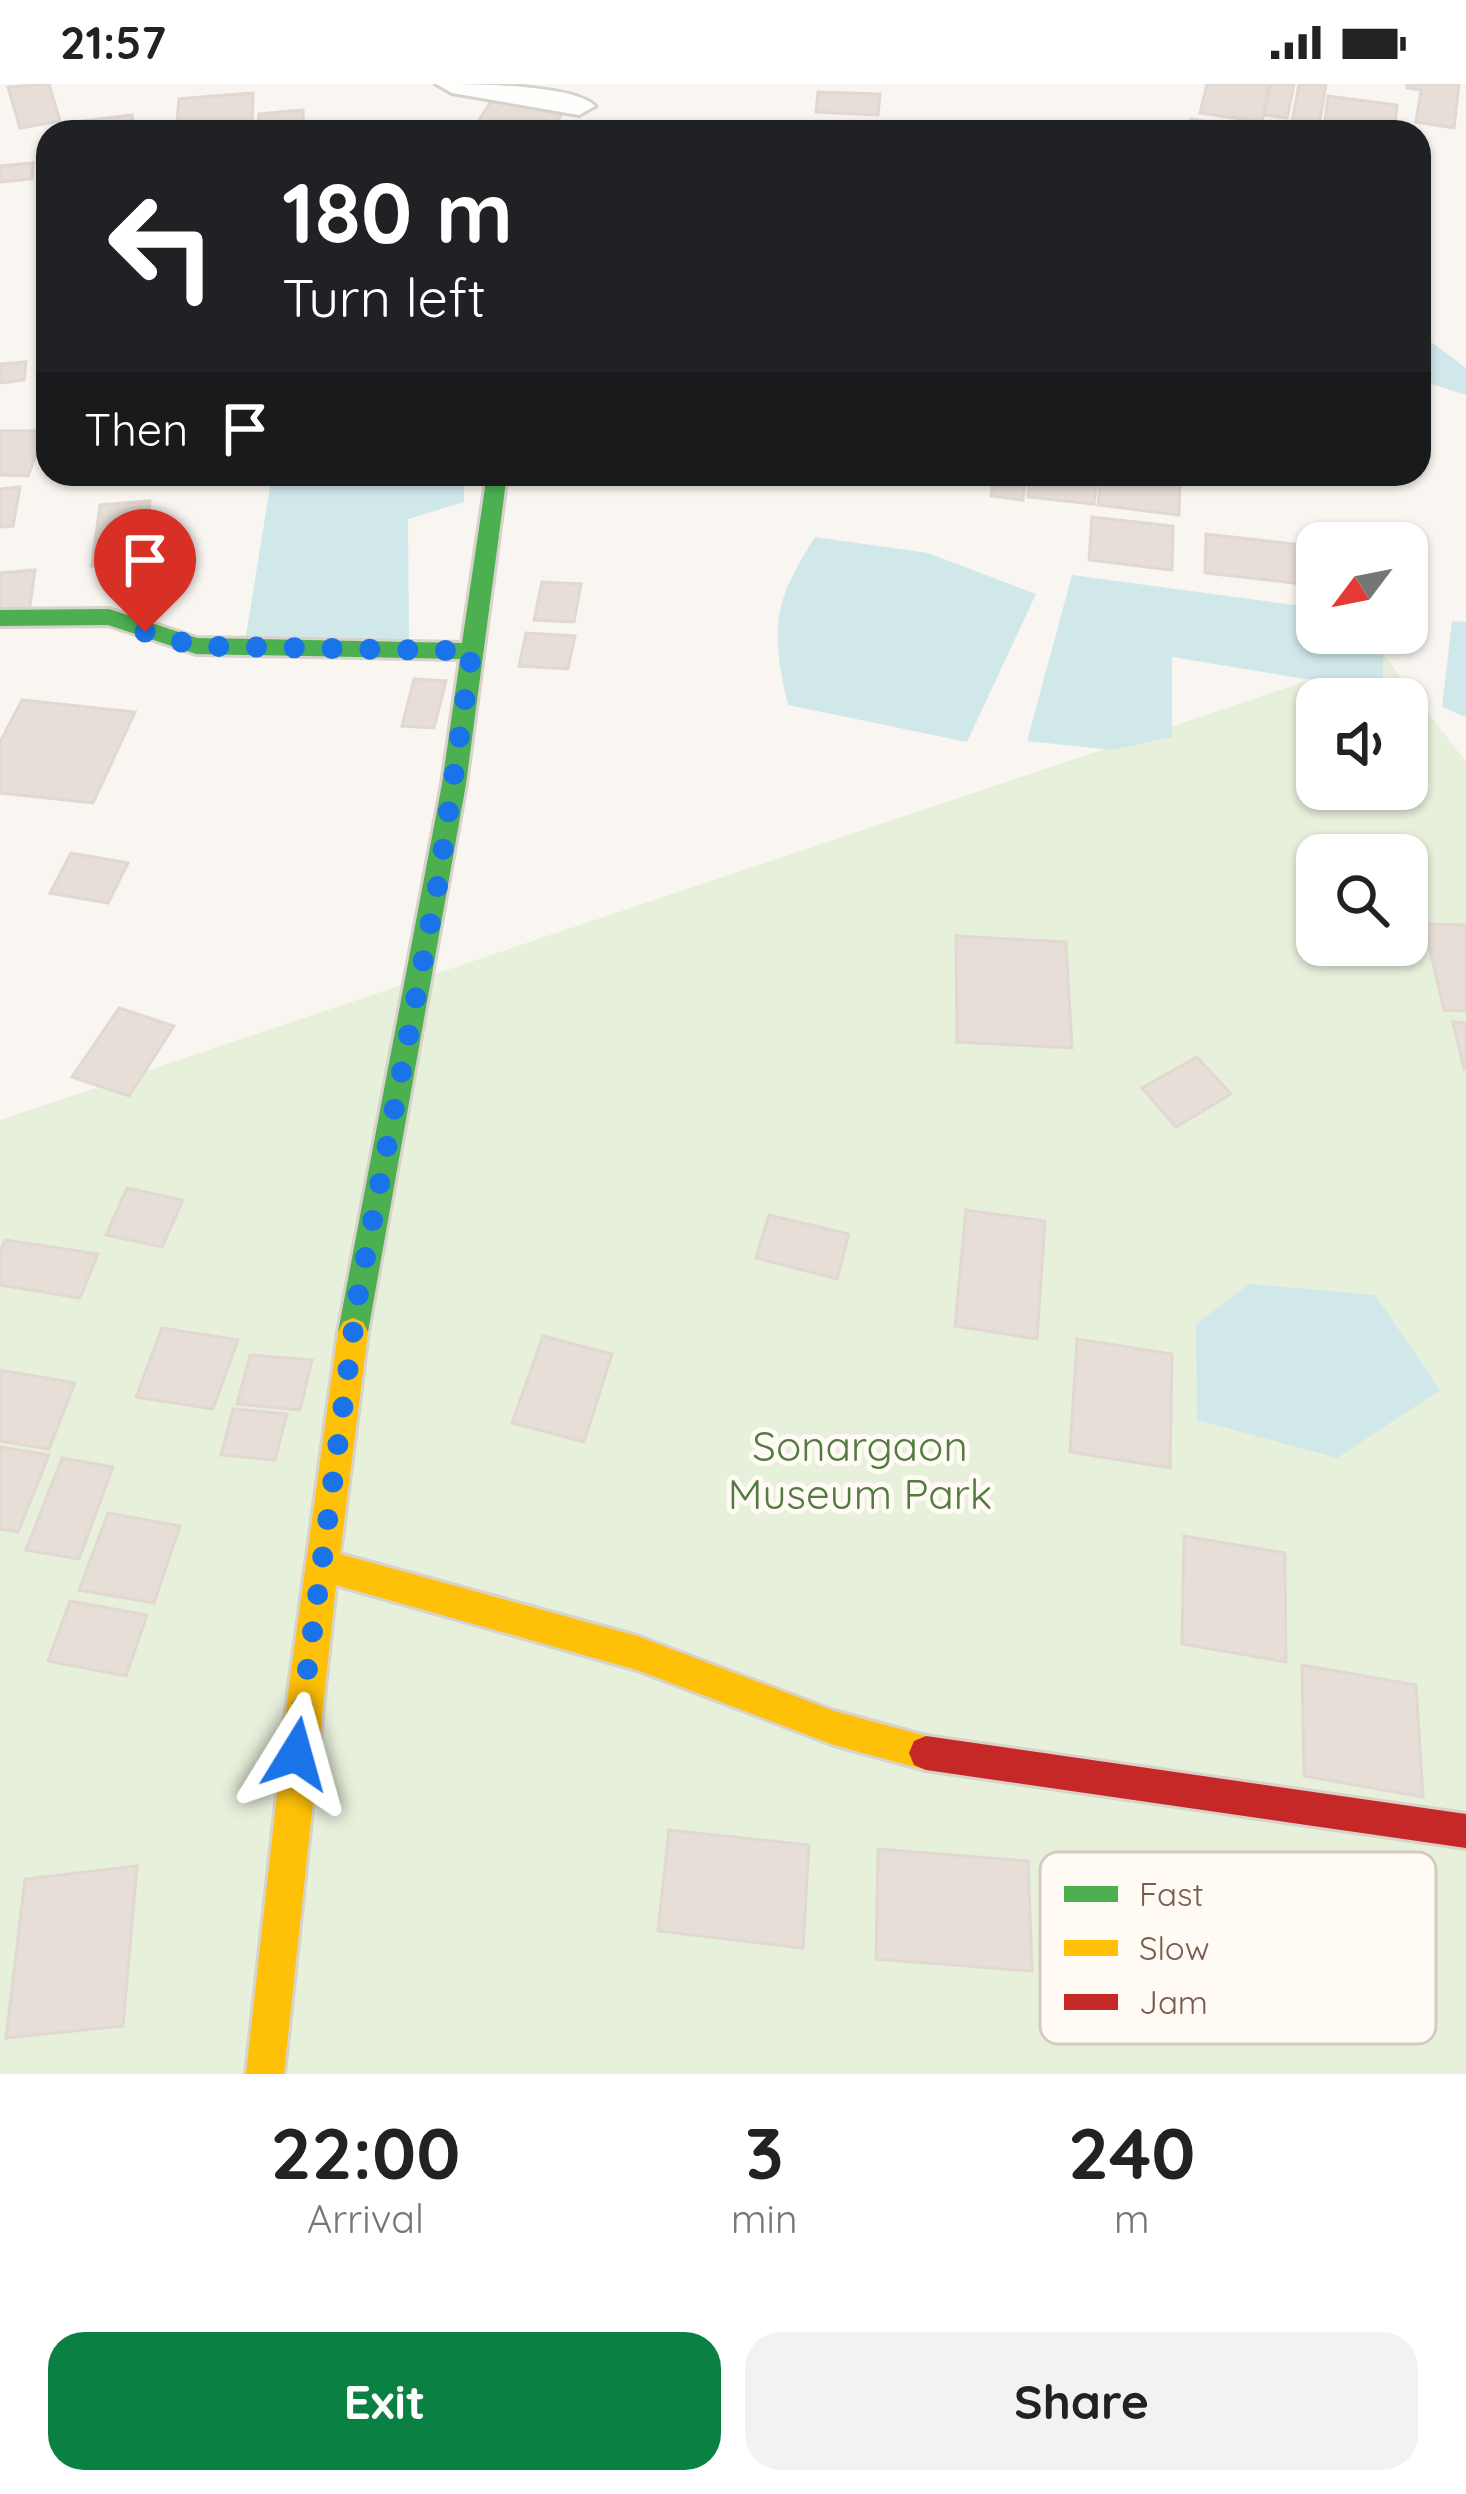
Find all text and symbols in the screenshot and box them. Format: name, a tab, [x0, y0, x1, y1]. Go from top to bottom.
text: 21:57	[60, 14, 166, 70]
text: 180 m	[282, 159, 513, 264]
icon: left	[84, 168, 240, 324]
text: Turn left	[282, 263, 486, 331]
icon: arrive	[212, 396, 278, 462]
text: Then	[84, 401, 188, 457]
pin	[94, 509, 196, 632]
north arrow	[1296, 522, 1428, 654]
map controls	[1296, 522, 1428, 966]
icon: arrive	[112, 527, 178, 593]
button: sound	[1296, 678, 1428, 810]
button: search	[1296, 834, 1428, 966]
park label: Sonargaon Museum Park	[728, 1419, 992, 1520]
position arrow	[233, 1691, 359, 1817]
legend	[1040, 1852, 1436, 2044]
text: Fast	[1139, 1873, 1204, 1914]
text: Slow	[1139, 1927, 1210, 1968]
text: Jam	[1139, 1981, 1208, 2022]
text: 22:00	[271, 2107, 461, 2197]
text: 3	[745, 2107, 784, 2197]
text: 240	[1068, 2107, 1196, 2197]
text: Arrival	[307, 2194, 424, 2243]
text: min	[731, 2194, 797, 2243]
text: m	[1114, 2194, 1150, 2243]
button: Exit	[48, 2332, 721, 2470]
button: Share	[745, 2332, 1418, 2470]

